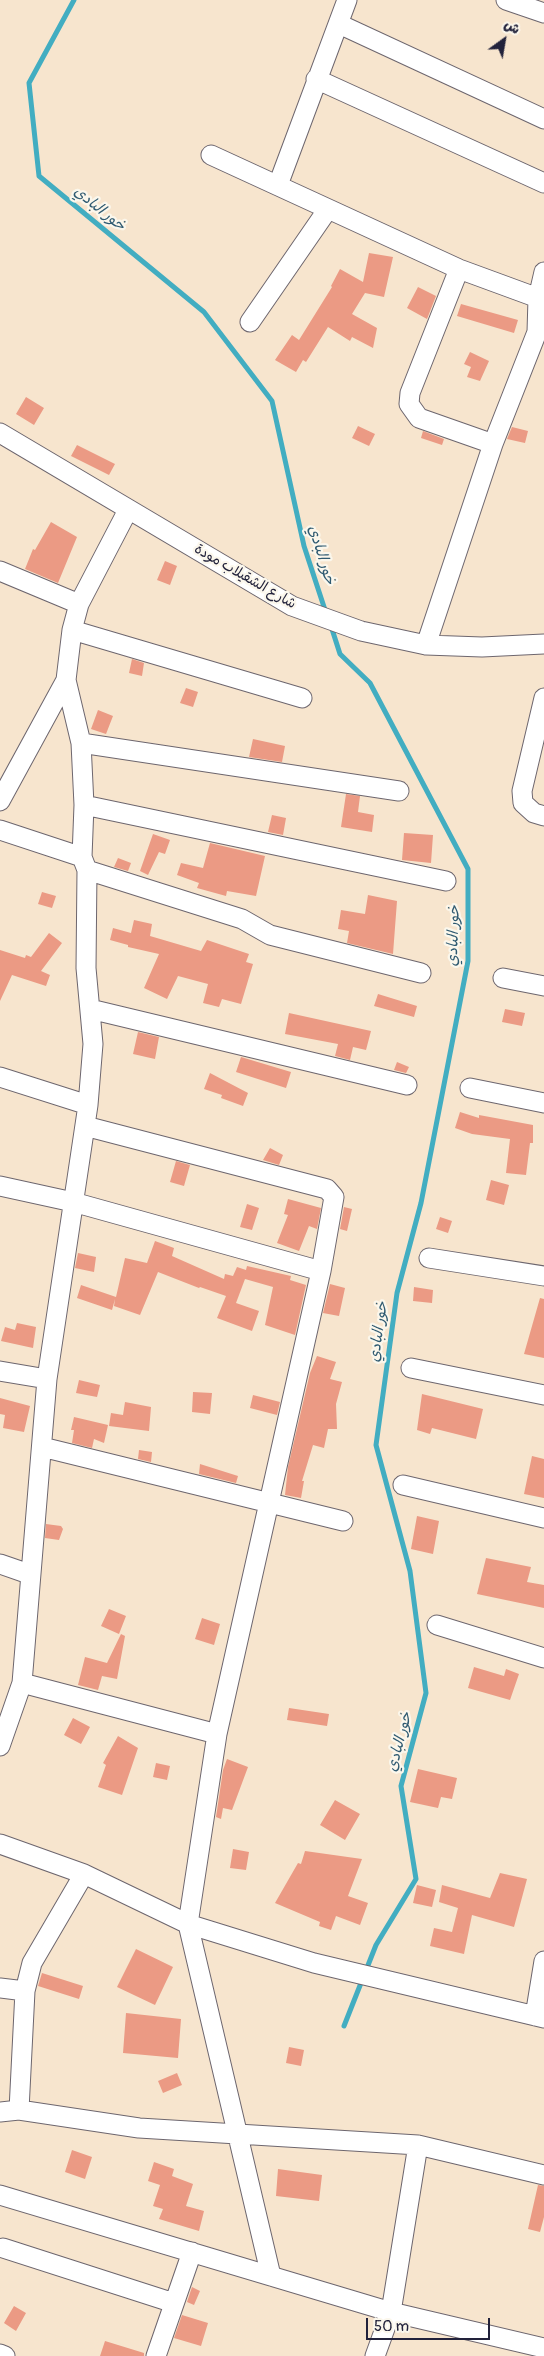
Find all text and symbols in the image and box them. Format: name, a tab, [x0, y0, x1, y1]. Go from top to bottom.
north arrow	[479, 15, 529, 65]
text: ش	[501, 16, 523, 38]
water label: خور البادي	[70, 183, 128, 235]
water label: خور البادي	[303, 523, 339, 587]
street label: شارع الشقيلاب مودة	[191, 541, 299, 613]
water label: خور البادي	[444, 905, 464, 967]
water label: خور البادي	[366, 1300, 392, 1364]
water label: خور البادي	[383, 1710, 417, 1774]
scale bar	[369, 2308, 493, 2340]
text: 50 m	[374, 2317, 409, 2336]

